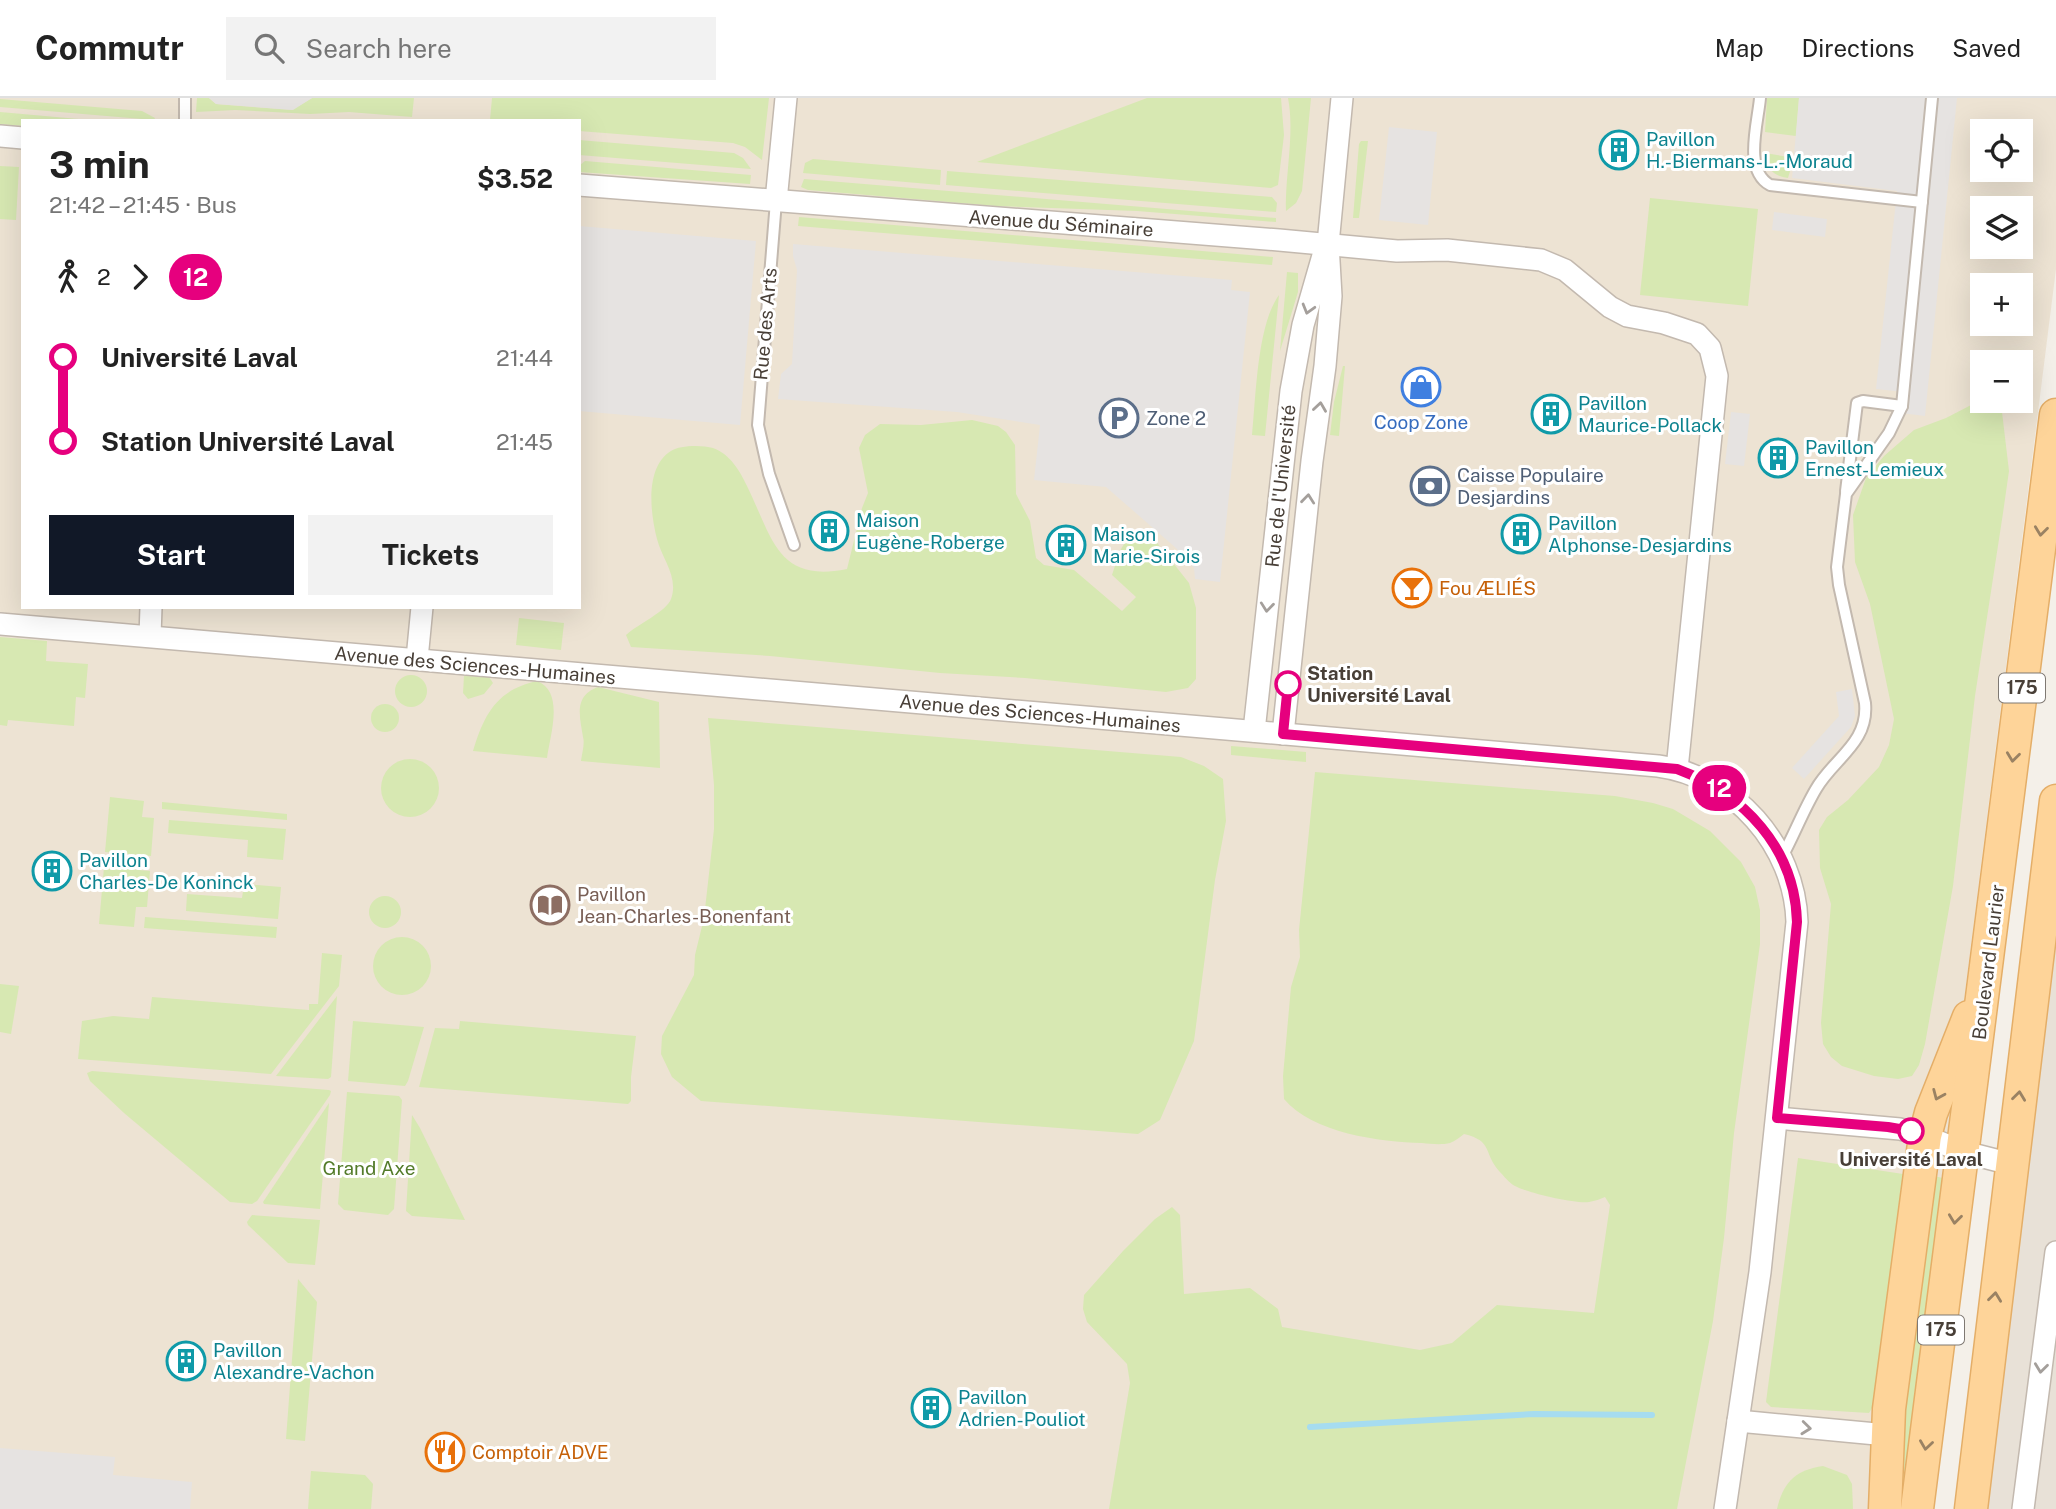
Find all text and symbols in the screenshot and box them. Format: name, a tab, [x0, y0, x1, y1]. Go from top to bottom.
search box	[226, 17, 716, 80]
text: Commutr	[35, 29, 184, 67]
icon: search	[250, 29, 288, 67]
text: Search here	[306, 33, 452, 64]
text: Map	[1715, 34, 1764, 62]
text: Directions	[1802, 34, 1914, 62]
text: Saved	[1952, 34, 2021, 62]
map controls	[1970, 119, 2033, 413]
button: locate	[1970, 119, 2033, 182]
place label: Pavillon H.-Biermans-L.-Moraud	[1646, 128, 1853, 172]
building icon: Pavillon H.-Biermans-L.-Moraud	[1598, 129, 1640, 171]
text: 3 min	[49, 142, 150, 187]
text: $3.52	[477, 163, 553, 194]
text: 21:42 – 21:45 · Bus	[49, 191, 237, 218]
button: layers	[1970, 196, 2033, 259]
street label: Avenue du Séminaire	[968, 206, 1154, 240]
icon: walk	[49, 258, 87, 296]
icon: forward	[121, 258, 159, 296]
text: 2	[97, 263, 111, 290]
text: 12	[183, 263, 208, 291]
street label: Rue des Arts	[749, 267, 781, 381]
button: +	[1970, 273, 2033, 336]
one-way arrow	[1301, 303, 1316, 315]
text: Université Laval	[101, 342, 298, 373]
text: 21:44	[496, 344, 553, 371]
button: −	[1970, 350, 2033, 413]
shop icon: Coop Zone	[1400, 366, 1442, 408]
place label: Pavillon Maurice-Pollack	[1578, 392, 1722, 436]
building icon: Pavillon Maurice-Pollack	[1530, 393, 1572, 435]
parking icon: Zone 2	[1098, 397, 1140, 439]
one-way arrow	[1312, 401, 1327, 413]
street label: Rue de l'Université	[1261, 403, 1299, 569]
place label: Zone 2	[1146, 407, 1206, 429]
place label: Coop Zone	[1374, 411, 1468, 433]
text: Station Université Laval	[101, 426, 395, 457]
text: 21:45	[496, 428, 553, 455]
place label: Pavillon Ernest-Lemieux	[1805, 436, 1944, 480]
building icon: Pavillon Ernest-Lemieux	[1757, 437, 1799, 479]
place label: Caisse Populaire Desjardins	[1457, 464, 1604, 508]
bank icon: Caisse Populaire Desjardins	[1409, 465, 1451, 507]
one-way arrow	[1301, 493, 1316, 505]
place label: Maison Eugène-Roberge	[856, 509, 1005, 553]
building icon: Maison Eugène-Roberge	[808, 510, 850, 552]
place label: Pavillon Alphonse-Desjardins	[1548, 512, 1732, 556]
building icon: Pavillon Alphonse-Desjardins	[1500, 513, 1542, 555]
button: Start	[49, 515, 294, 595]
button: Tickets	[308, 515, 553, 595]
place label: Maison Marie-Sirois	[1093, 523, 1200, 567]
building icon: Maison Marie-Sirois	[1045, 524, 1087, 566]
one-way arrow	[2034, 525, 2049, 537]
bar icon: Fou ÆLIÉS	[1391, 567, 1433, 609]
place label: Fou ÆLIÉS	[1439, 577, 1536, 599]
one-way arrow	[1259, 601, 1274, 613]
street label: Avenue des Sciences-Humaines	[333, 642, 617, 688]
place label: Station Université Laval	[1307, 662, 1451, 706]
marker: Station Université Laval	[1275, 671, 1301, 697]
road number: 175	[1999, 674, 2045, 702]
street label: Avenue des Sciences-Humaines	[898, 690, 1182, 736]
one-way arrow	[2006, 751, 2021, 763]
line badge: 12	[1688, 765, 1750, 811]
text: 12	[1706, 774, 1732, 802]
place label: Pavillon Charles-De Koninck	[79, 849, 254, 893]
building icon: Pavillon Charles-De Koninck	[31, 850, 73, 892]
place label: Pavillon Jean-Charles-Bonenfant	[577, 883, 791, 927]
street label: Boulevard Laurier	[1968, 883, 2008, 1041]
library icon: Pavillon Jean-Charles-Bonenfant	[529, 884, 571, 926]
one-way arrow	[1932, 1087, 1946, 1100]
one-way arrow	[2012, 1091, 2027, 1102]
marker: Université Laval	[1898, 1118, 1924, 1144]
place label: Université Laval	[1839, 1148, 1983, 1170]
park label: Grand Axe	[323, 1157, 415, 1179]
one-way arrow	[1948, 1214, 1963, 1225]
one-way arrow	[1988, 1291, 2003, 1303]
road number: 175	[1918, 1316, 1964, 1344]
place label: Pavillon Alexandre-Vachon	[213, 1339, 374, 1383]
building icon: Pavillon Alexandre-Vachon	[165, 1340, 207, 1382]
one-way arrow	[2033, 1363, 2048, 1374]
place label: Pavillon Adrien-Pouliot	[958, 1386, 1086, 1430]
building icon: Pavillon Adrien-Pouliot	[910, 1387, 952, 1429]
one-way arrow	[1801, 1420, 1812, 1435]
restaurant icon: Comptoir ADVE	[424, 1431, 466, 1473]
one-way arrow	[1918, 1439, 1933, 1451]
place label: Comptoir ADVE	[472, 1441, 609, 1463]

